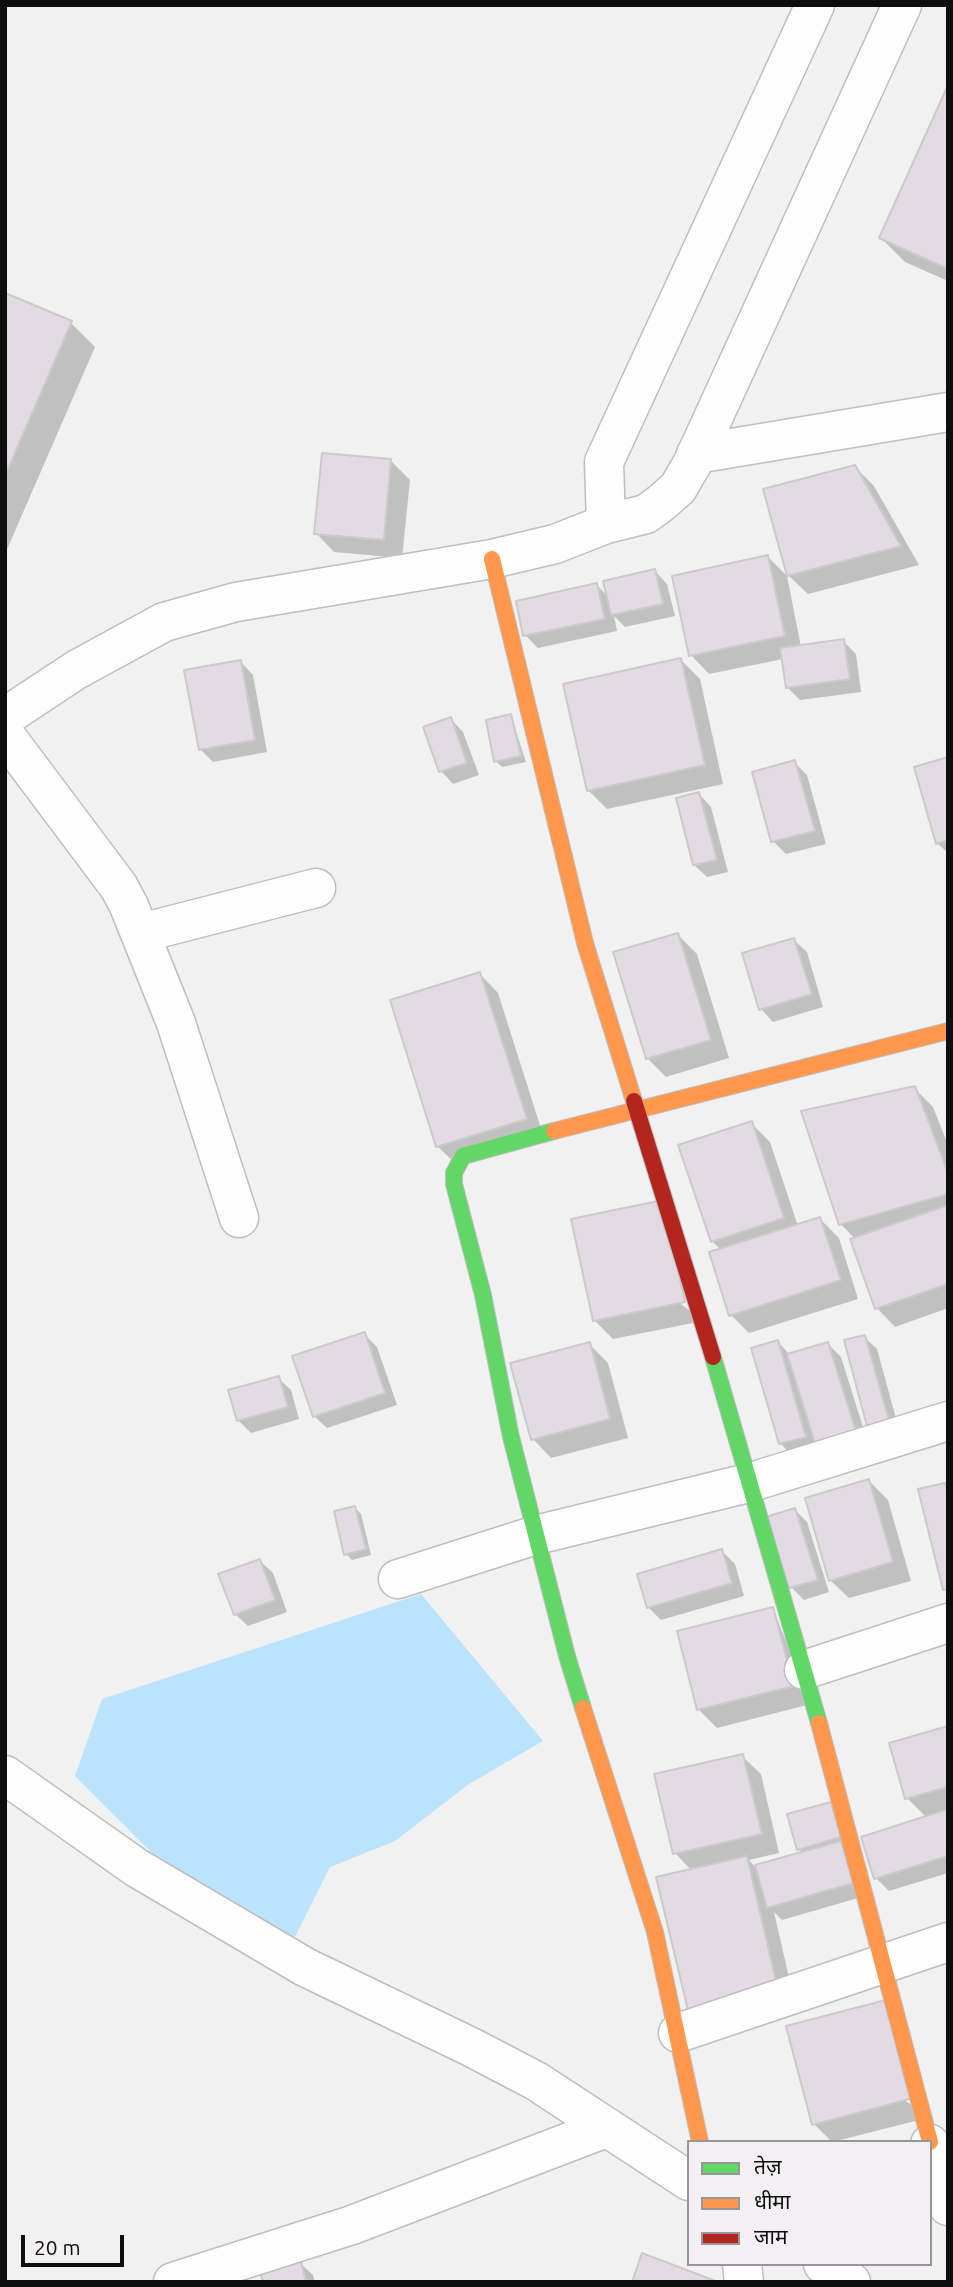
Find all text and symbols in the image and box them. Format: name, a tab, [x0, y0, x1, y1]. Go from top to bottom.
legend	[687, 2140, 932, 2266]
text: तेज़	[754, 2154, 782, 2178]
text: धीमा	[754, 2189, 790, 2213]
scale bar	[24, 2220, 128, 2264]
text: जाम	[754, 2224, 788, 2248]
text: 20 m	[34, 2235, 81, 2259]

